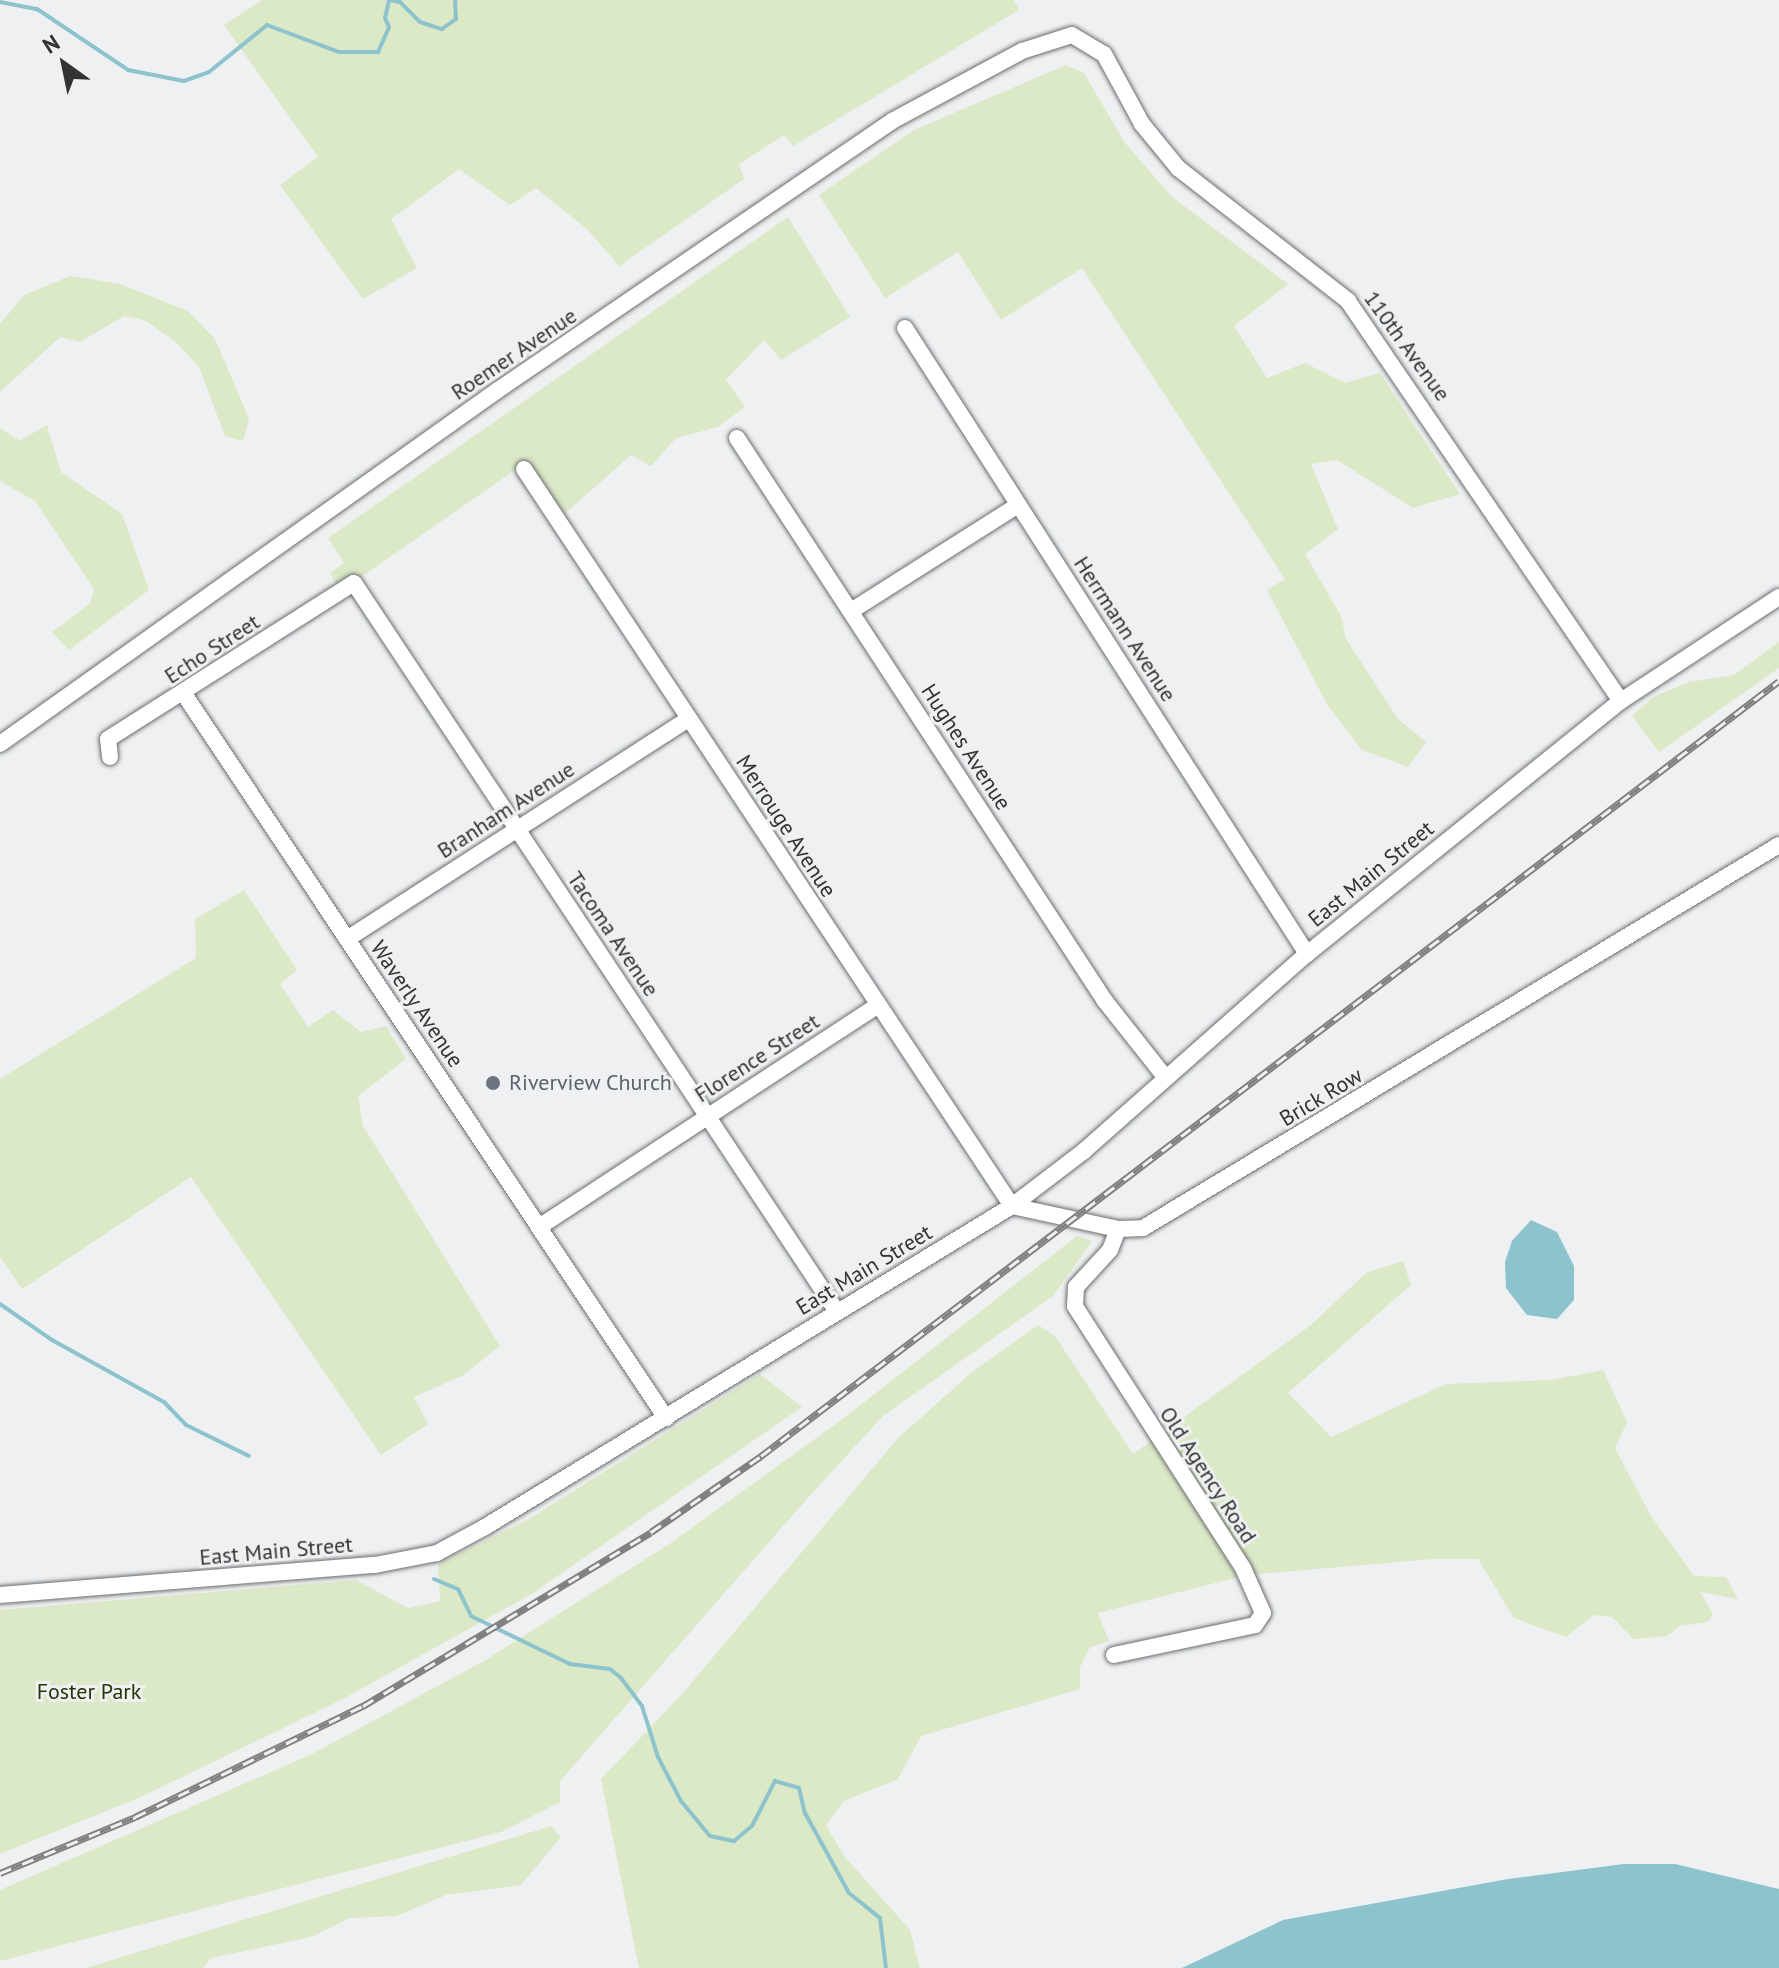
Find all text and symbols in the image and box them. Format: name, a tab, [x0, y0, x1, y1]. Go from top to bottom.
north arrow	[24, 24, 104, 104]
text: N	[37, 28, 65, 60]
street label: 110th Avenue	[1358, 286, 1456, 406]
street label: Roemer Avenue	[446, 302, 582, 406]
street label: Herrmann Avenue	[1068, 551, 1182, 707]
street label: Echo Street	[160, 609, 264, 689]
street label: Hughes Avenue	[915, 679, 1017, 815]
street label: Merrouge Avenue	[730, 750, 842, 902]
street label: Branham Avenue	[432, 756, 580, 864]
street label: East Main Street	[1303, 815, 1439, 933]
street label: Tacoma Avenue	[561, 866, 665, 1002]
street label: Waverly Avenue	[365, 935, 469, 1073]
street label: Florence Street	[690, 1008, 824, 1108]
street label: Brick Row	[1275, 1062, 1367, 1132]
place label: Riverview Church	[509, 1070, 672, 1096]
marker: Riverview Church	[484, 1074, 502, 1092]
street label: East Main Street	[791, 1219, 937, 1321]
street label: Old Agency Road	[1154, 1401, 1262, 1549]
street label: East Main Street	[198, 1531, 354, 1571]
park label: Foster Park	[37, 1679, 141, 1705]

